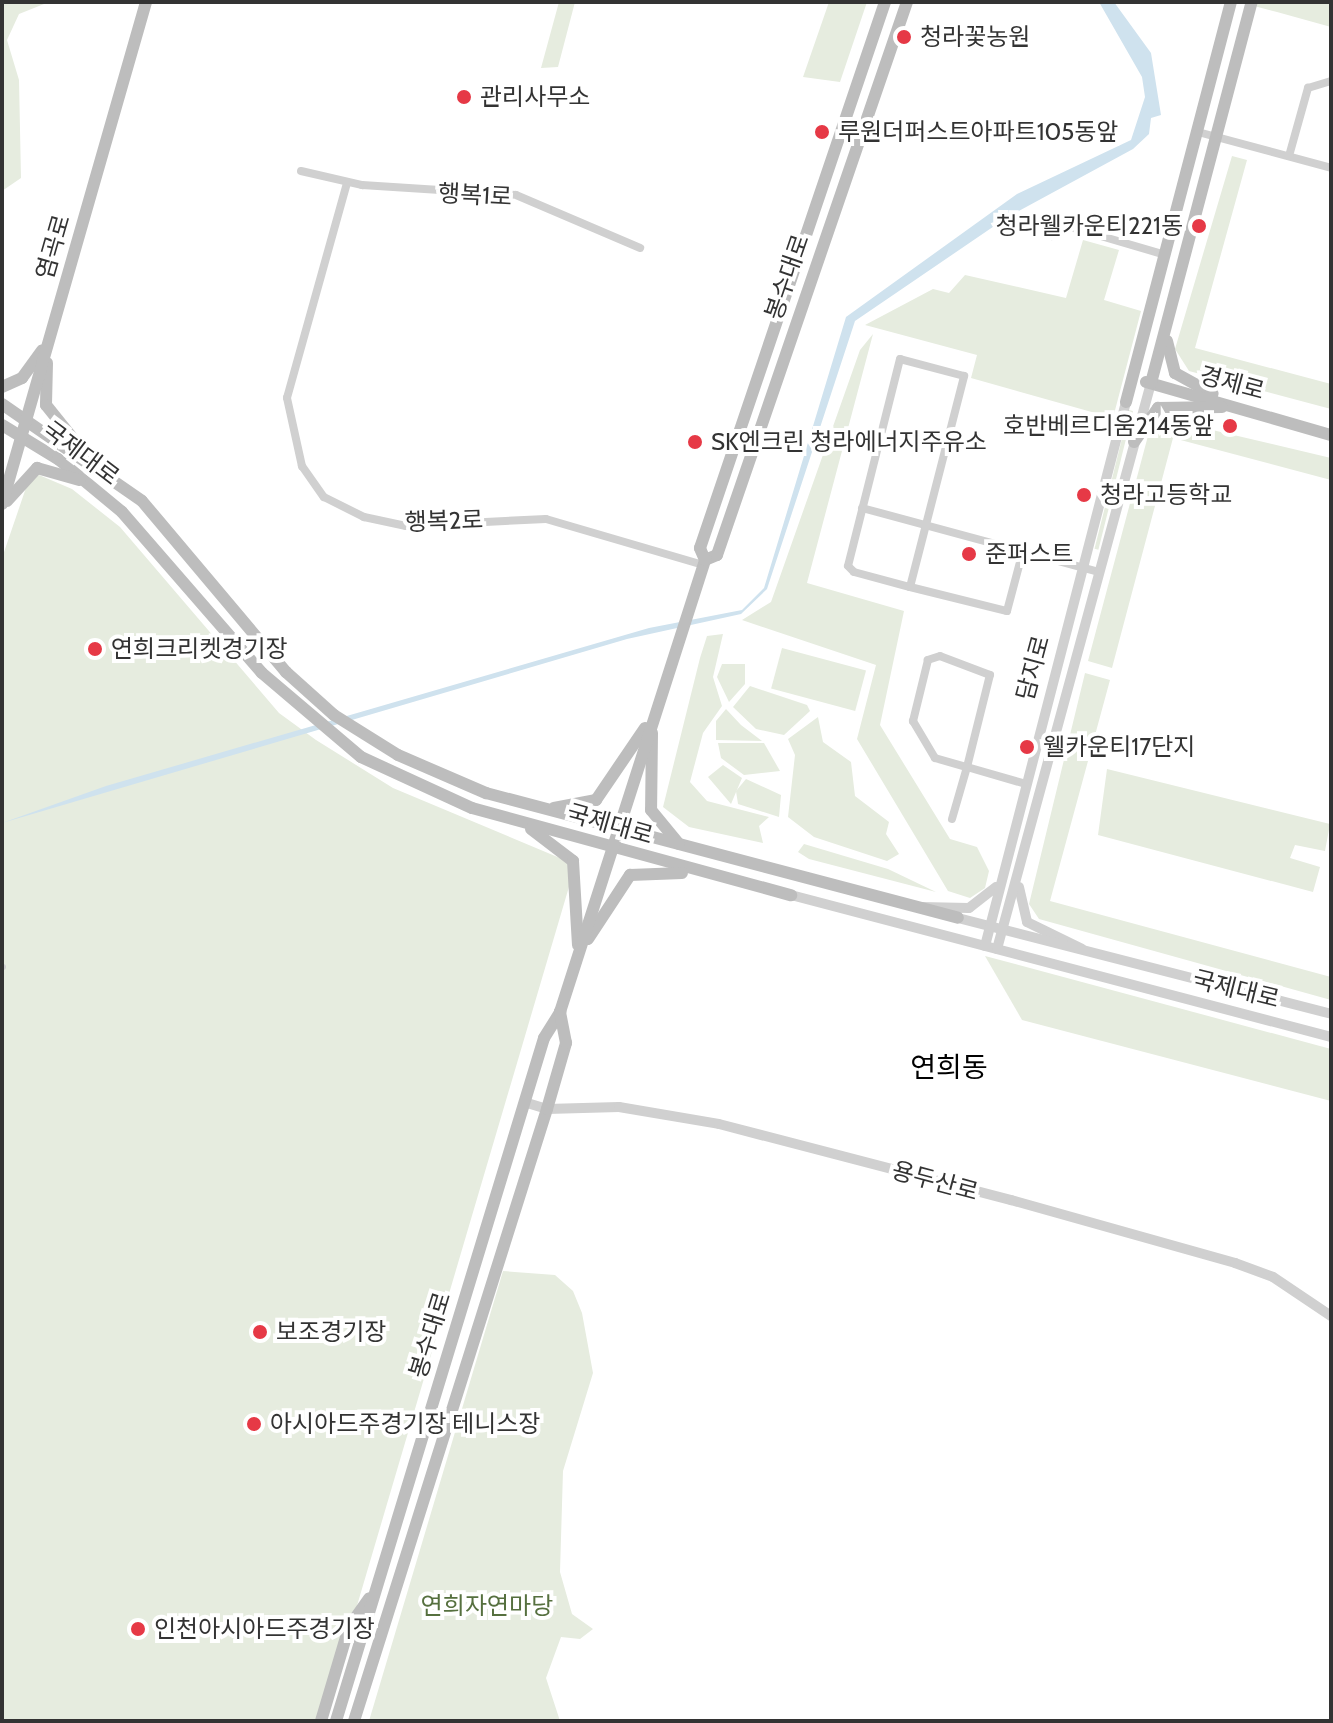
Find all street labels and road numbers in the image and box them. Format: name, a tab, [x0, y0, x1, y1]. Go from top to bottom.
street label: 행복1로	[437, 179, 513, 211]
street label: 염곡로	[30, 211, 76, 283]
street label: 봉수대로	[759, 231, 815, 323]
street label: 경제로	[1196, 361, 1268, 405]
street label: 국제대로	[37, 415, 125, 491]
street label: 행복2로	[404, 505, 484, 537]
street label: 담지로	[1011, 632, 1055, 704]
street label: 국제대로	[564, 798, 656, 850]
street label: 국제대로	[1190, 964, 1282, 1014]
street label: 용두산로	[889, 1156, 981, 1206]
street label: 봉수대로	[403, 1289, 457, 1381]

